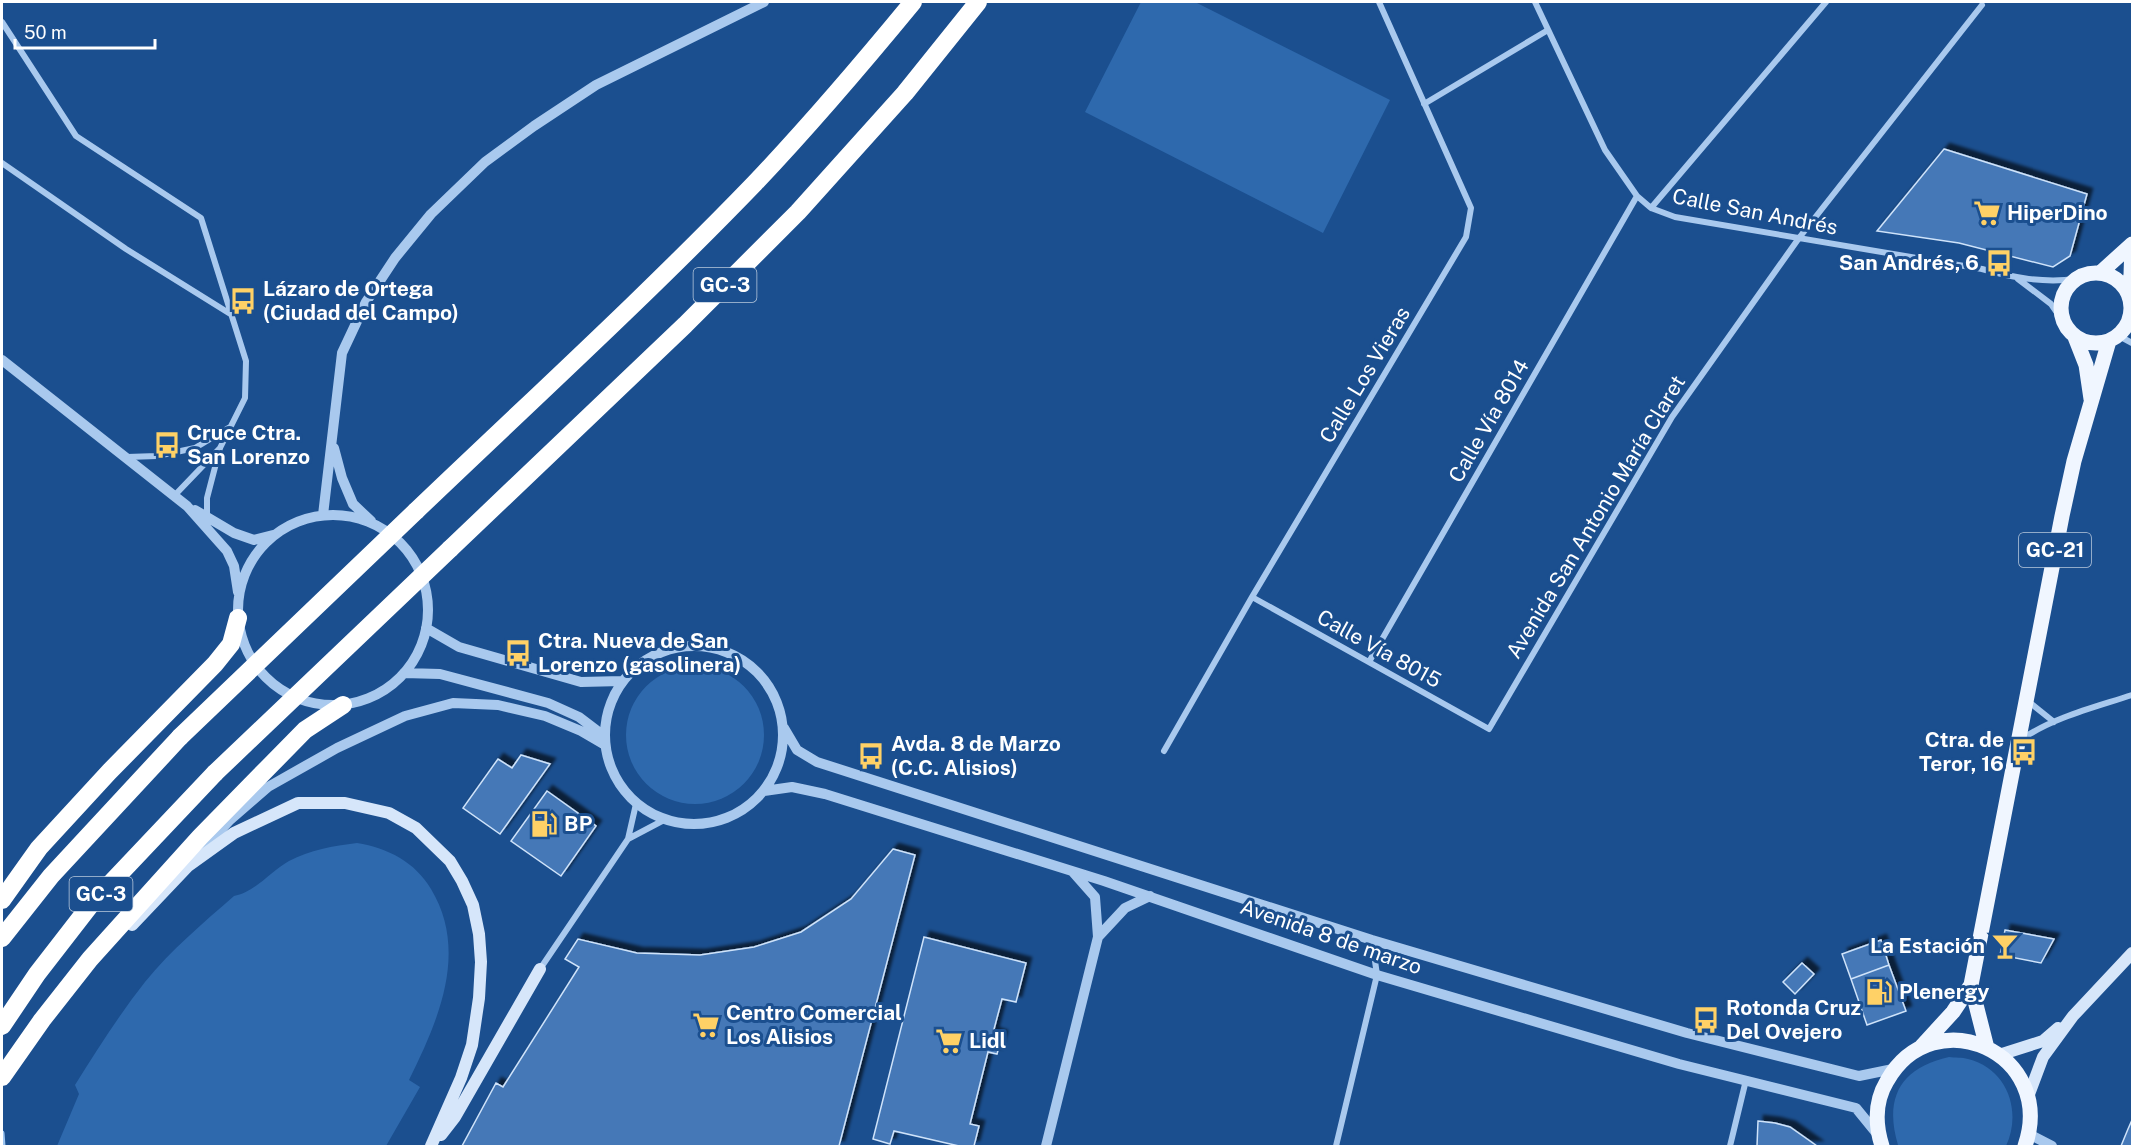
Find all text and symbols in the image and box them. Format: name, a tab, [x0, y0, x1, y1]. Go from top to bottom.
scale bar	[15, 12, 154, 50]
text: 50 m	[24, 22, 67, 43]
street label: Calle San Andrés	[1670, 183, 1840, 240]
supermarket icon: HiperDino	[1972, 198, 2002, 228]
place label: HiperDino	[2007, 200, 2108, 225]
bus stop icon: San Andrés, 6	[1984, 248, 2014, 278]
place label: San Andrés, 6	[1839, 250, 1979, 275]
road number: GC-3	[694, 268, 756, 302]
place label: Lázaro de Ortega (Ciudad del Campo)	[263, 276, 459, 325]
bus stop icon: Lázaro de Ortega (Ciudad del Campo)	[228, 286, 258, 316]
street label: Calle Los Vieras	[1314, 302, 1415, 447]
street label: Calle Vía 8014	[1443, 355, 1534, 487]
street label: Avenida San Antonio María Claret	[1501, 371, 1690, 663]
place label: Cruce Ctra. San Lorenzo	[187, 420, 310, 469]
bus stop icon: Cruce Ctra. San Lorenzo	[152, 430, 182, 460]
road number: GC-21	[2019, 533, 2091, 567]
street label: Calle Vía 8015	[1313, 604, 1446, 693]
place label: Ctra. Nueva de San Lorenzo (gasolinera)	[538, 628, 741, 677]
bus stop icon: Ctra. Nueva de San Lorenzo (gasolinera)	[503, 638, 533, 668]
place label: Ctra. de Teror, 16	[1919, 727, 2004, 776]
place label: Avda. 8 de Marzo (C.C. Alisios)	[891, 731, 1061, 780]
bus stop icon: Ctra. de Teror, 16	[2009, 737, 2039, 767]
bus stop icon: Avda. 8 de Marzo (C.C. Alisios)	[856, 741, 886, 771]
fuel station icon: BP	[529, 809, 559, 839]
place label: BP	[564, 811, 593, 836]
road number: GC-3	[70, 877, 132, 911]
street label: Avenida 8 de marzo	[1237, 894, 1425, 979]
bar icon: La Estación	[1990, 931, 2020, 961]
place label: La Estación	[1870, 933, 1985, 958]
fuel station icon: Plenergy	[1864, 977, 1894, 1007]
place label: Plenergy	[1899, 979, 1990, 1004]
place label: Rotonda Cruz Del Ovejero	[1726, 995, 1861, 1044]
place label: Centro Comercial Los Alisios	[726, 1000, 902, 1049]
bus stop icon: Rotonda Cruz Del Ovejero	[1691, 1005, 1721, 1035]
supermarket icon: Centro Comercial Los Alisios	[691, 1010, 721, 1040]
supermarket icon: Lidl	[934, 1026, 964, 1056]
place label: Lidl	[969, 1028, 1007, 1053]

